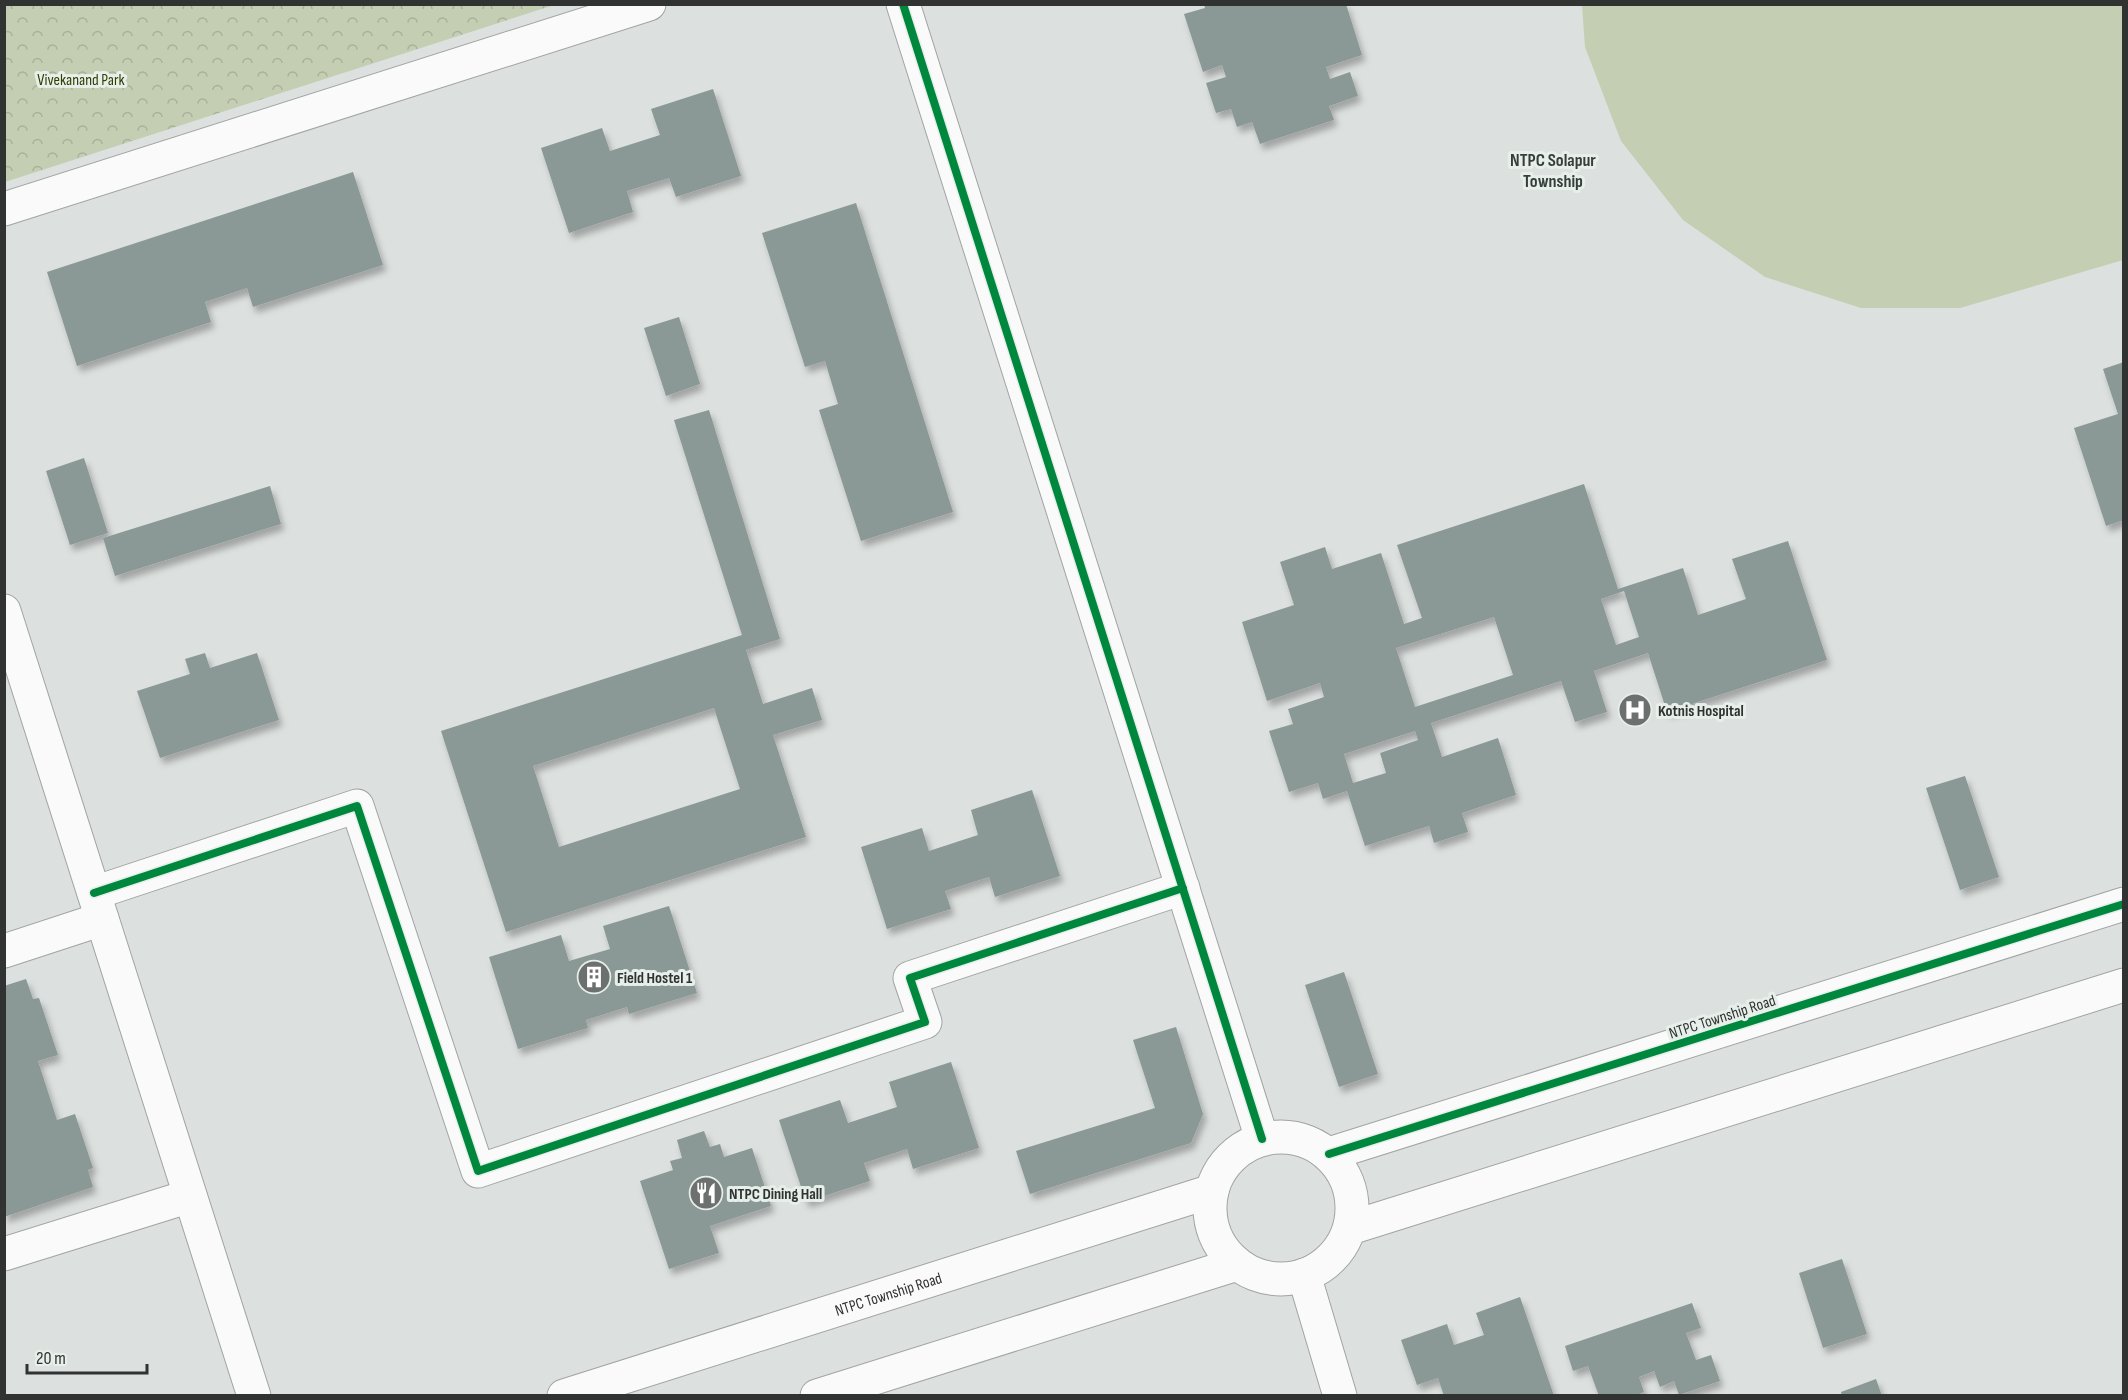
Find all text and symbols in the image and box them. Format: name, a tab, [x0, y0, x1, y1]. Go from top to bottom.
park label: Vivekanand Park	[37, 71, 125, 90]
district label: NTPC Solapur Township	[1510, 150, 1596, 192]
hospital icon: Kotnis Hospital	[1617, 692, 1653, 728]
place label: Kotnis Hospital	[1658, 702, 1744, 721]
building icon: Field Hostel 1	[576, 959, 612, 995]
place label: Field Hostel 1	[617, 969, 693, 988]
street label: NTPC Township Road	[1667, 991, 1778, 1044]
restaurant icon: NTPC Dining Hall	[688, 1175, 724, 1211]
place label: NTPC Dining Hall	[729, 1185, 822, 1204]
street label: NTPC Township Road	[833, 1269, 944, 1321]
scale bar	[27, 1337, 147, 1375]
text: 20 m	[36, 1348, 66, 1369]

